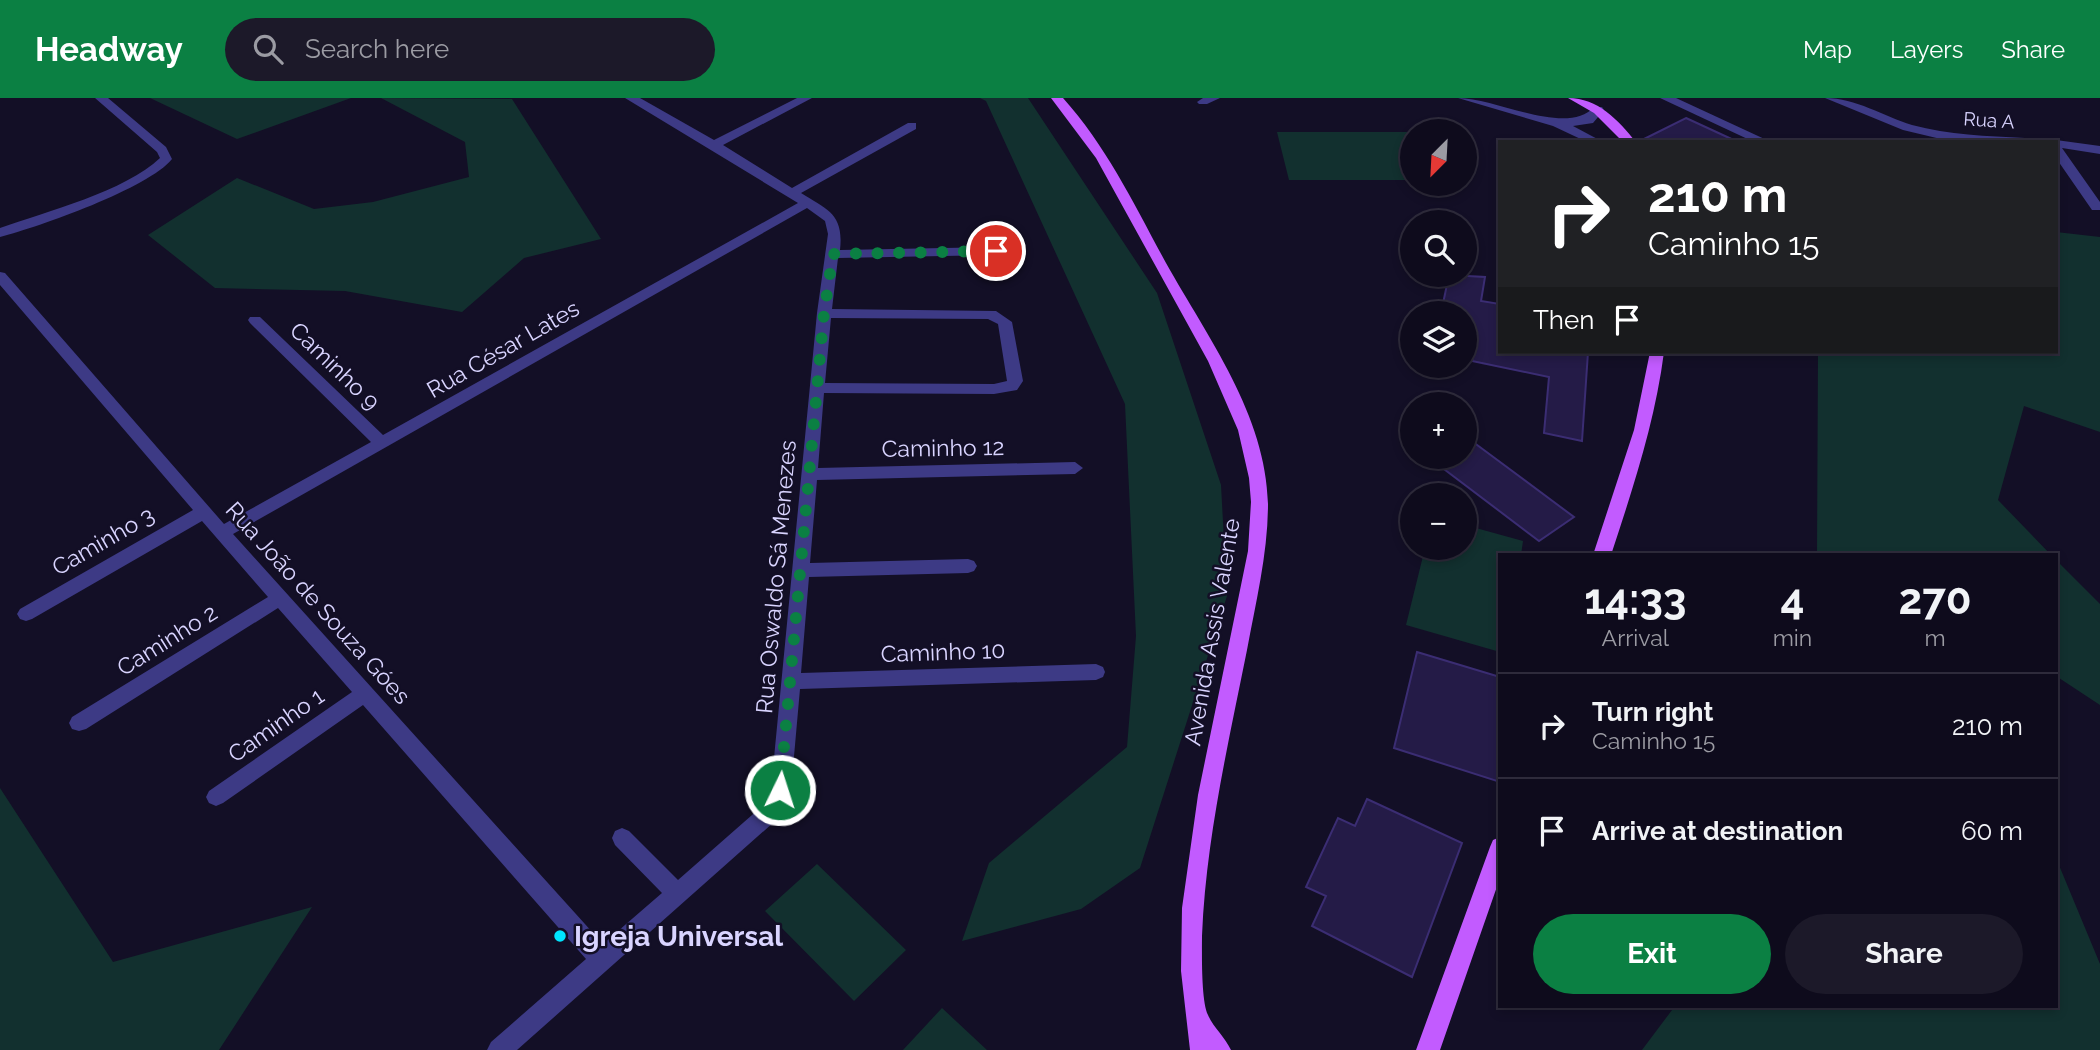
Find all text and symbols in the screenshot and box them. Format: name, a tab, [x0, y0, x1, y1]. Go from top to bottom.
search box	[225, 18, 715, 81]
text: Headway	[35, 30, 183, 69]
icon: search	[249, 30, 287, 68]
text: Search here	[305, 34, 449, 64]
text: Map	[1803, 35, 1852, 64]
text: Layers	[1890, 35, 1963, 64]
text: Share	[2001, 35, 2065, 64]
street label: Rua A	[1963, 107, 2015, 133]
north arrow	[1400, 119, 1477, 196]
map controls	[1400, 119, 1477, 560]
text: 210 m	[1648, 166, 1787, 223]
icon: right	[1533, 168, 1624, 259]
button: search	[1400, 210, 1477, 287]
pin	[966, 221, 1026, 281]
text: Caminho 15	[1648, 225, 1819, 262]
icon: arrive	[977, 232, 1015, 270]
street label: Rua César Lates	[422, 294, 584, 403]
button: layers	[1400, 301, 1477, 378]
icon: arrive	[1608, 301, 1646, 339]
text: Then	[1533, 305, 1594, 335]
street label: Caminho 9	[285, 316, 386, 415]
button: +	[1400, 392, 1477, 469]
street label: Caminho 12	[881, 433, 1005, 462]
street label: Rua Oswaldo Sá Menezes	[750, 439, 801, 715]
button: −	[1400, 483, 1477, 560]
street label: Rua João de Souza Góes	[221, 496, 416, 709]
street label: Caminho 3	[47, 501, 158, 581]
street label: Avenida Assis Valente	[1178, 516, 1245, 748]
text: 14:33	[1584, 575, 1686, 624]
text: 4	[1780, 575, 1804, 624]
text: 270	[1899, 575, 1972, 624]
street label: Caminho 2	[112, 598, 222, 681]
text: Arrival	[1602, 624, 1669, 651]
text: min	[1773, 624, 1812, 651]
text: m	[1925, 624, 1946, 651]
street label: Caminho 10	[880, 636, 1006, 667]
street label: Caminho 1	[223, 682, 329, 767]
text: Turn right	[1592, 697, 1713, 727]
icon: right	[1533, 707, 1571, 745]
text: 210 m	[1952, 711, 2023, 741]
text: Caminho 15	[1592, 727, 1715, 754]
position arrow	[743, 753, 817, 827]
icon: arrive	[1533, 812, 1571, 850]
text: Arrive at destination	[1592, 816, 1843, 846]
text: 60 m	[1961, 816, 2023, 846]
button: Exit	[1533, 914, 1771, 994]
button: Share	[1785, 914, 2023, 994]
place label: Igreja Universal	[574, 920, 783, 953]
marker: Igreja Universal	[552, 928, 568, 944]

